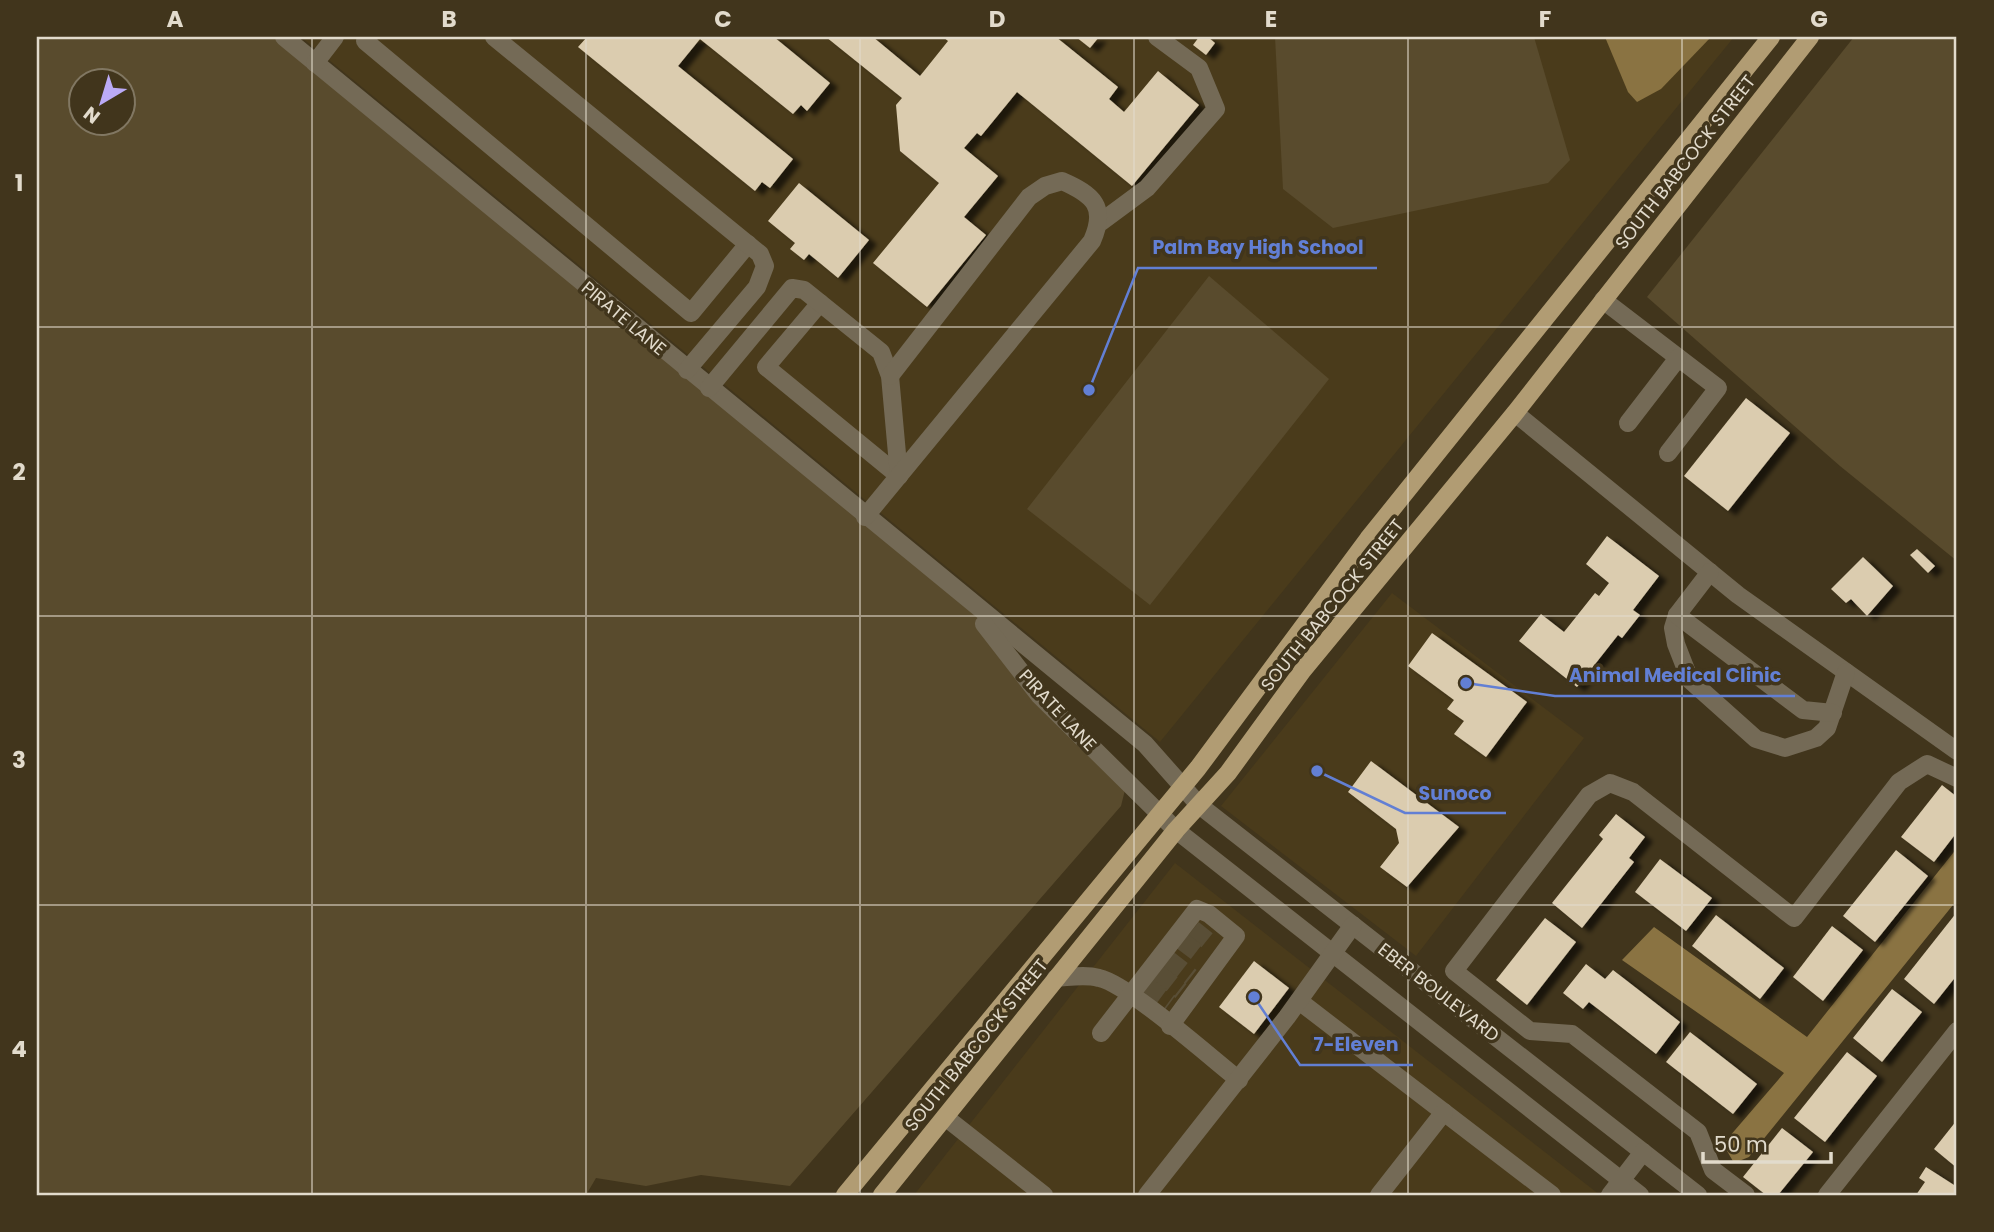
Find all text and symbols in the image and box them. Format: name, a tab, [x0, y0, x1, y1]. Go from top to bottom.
text: A	[167, 3, 184, 35]
text: B	[441, 3, 457, 35]
text: C	[714, 3, 732, 35]
text: D	[989, 3, 1005, 35]
text: E	[1265, 3, 1277, 35]
text: F	[1539, 3, 1551, 35]
text: G	[1810, 3, 1828, 35]
north arrow	[66, 66, 136, 136]
street label: SOUTH BABCOCK STREET	[1609, 69, 1761, 254]
text: N	[78, 100, 106, 130]
text: 1	[15, 167, 23, 199]
callout: Palm Bay High School	[1138, 228, 1377, 268]
text: Palm Bay High School	[1153, 234, 1364, 261]
street label: PIRATE LANE	[576, 275, 672, 361]
text: 2	[12, 456, 26, 488]
street label: SOUTH BABCOCK STREET	[1255, 513, 1410, 696]
callout: Animal Medical Clinic	[1555, 656, 1795, 696]
text: Animal Medical Clinic	[1569, 662, 1781, 689]
street label: PIRATE LANE	[1014, 664, 1102, 756]
text: 3	[12, 744, 26, 776]
callout: Sunoco	[1405, 773, 1506, 813]
text: Sunoco	[1419, 780, 1492, 807]
street label: EBER BOULEVARD	[1373, 937, 1505, 1047]
street label: SOUTH BABCOCK STREET	[899, 953, 1054, 1136]
callout: 7-Eleven	[1300, 1025, 1413, 1065]
text: 7-Eleven	[1313, 1031, 1399, 1058]
text: 4	[11, 1033, 27, 1065]
scale bar	[1703, 1120, 1831, 1164]
text: 50 m	[1714, 1130, 1768, 1159]

